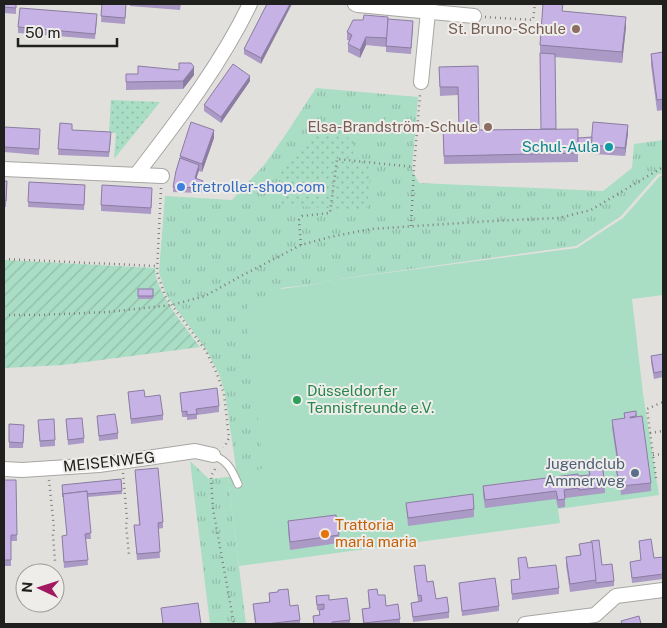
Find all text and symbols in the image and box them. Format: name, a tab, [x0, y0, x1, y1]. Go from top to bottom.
scale bar	[18, 15, 116, 47]
place label: St. Bruno-Schule	[448, 20, 566, 37]
marker: St. Bruno-Schule	[570, 23, 582, 35]
text: 50 m	[25, 24, 60, 41]
place label: Elsa-Brandström-Schule	[307, 118, 478, 135]
marker: Elsa-Brandström-Schule	[482, 121, 494, 133]
place label: Schul-Aula	[522, 138, 599, 155]
marker: Schul-Aula	[603, 141, 615, 153]
place label: tretroller-shop.com	[191, 178, 325, 195]
marker: tretroller-shop.com	[175, 181, 187, 193]
place label: Düsseldorfer Tennisfreunde e.V.	[307, 382, 434, 416]
marker: Düsseldorfer Tennisfreunde e.V.	[291, 394, 303, 406]
street label: MEISENWEG	[62, 448, 156, 475]
place label: Jugendclub Ammerweg	[545, 455, 625, 489]
marker: Jugendclub Ammerweg	[629, 467, 641, 479]
place label: Trattoria maria maria	[335, 516, 417, 550]
marker: Trattoria maria maria	[319, 528, 331, 540]
north arrow	[15, 563, 65, 613]
text: N	[19, 581, 35, 593]

